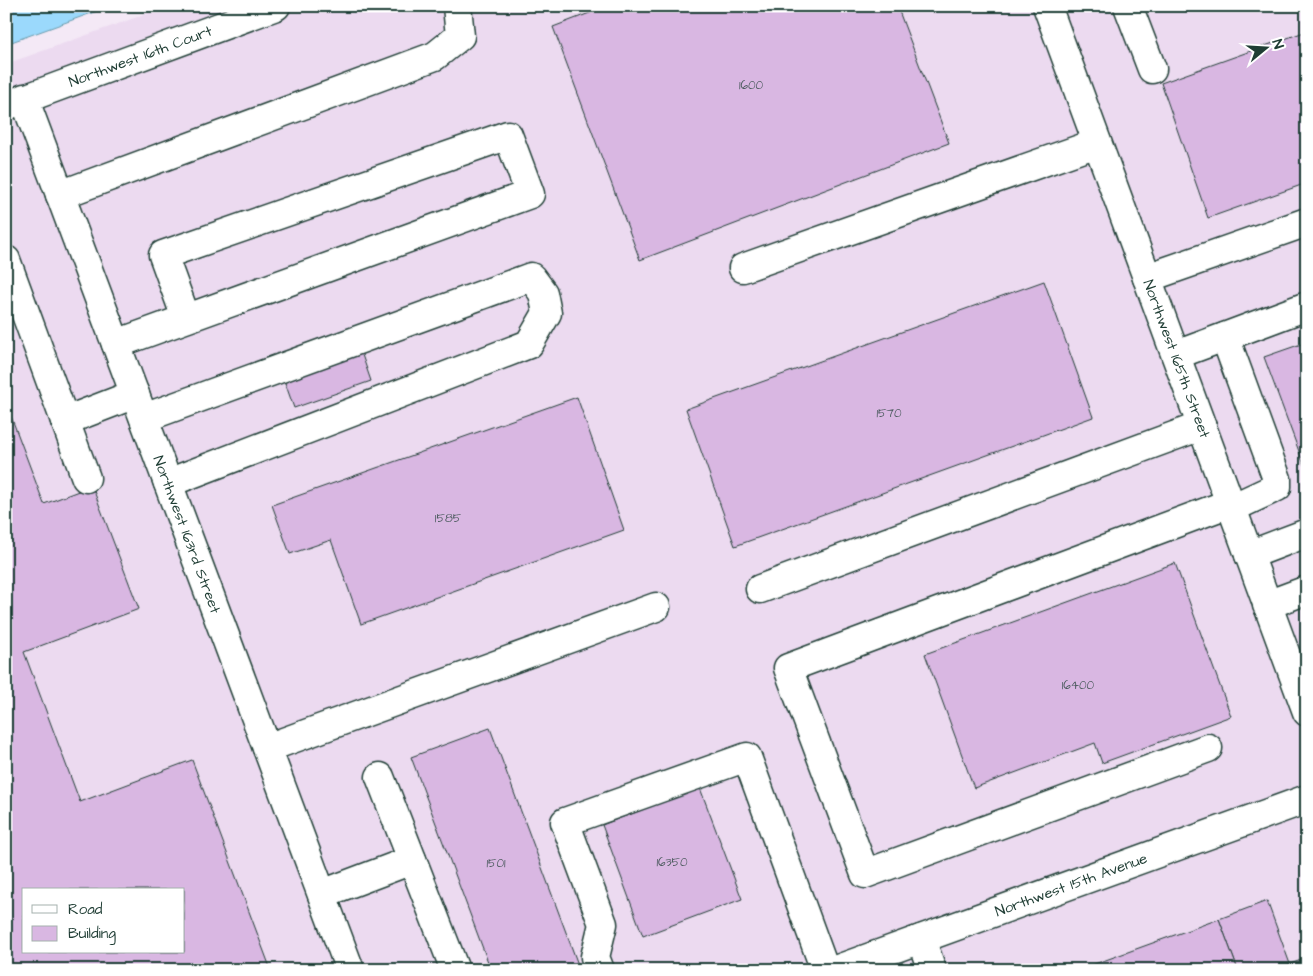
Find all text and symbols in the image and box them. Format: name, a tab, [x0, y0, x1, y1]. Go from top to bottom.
street label: Northwest 16th Court	[66, 20, 215, 92]
north arrow	[1240, 22, 1290, 72]
text: N	[1267, 37, 1288, 52]
house number: 1600	[739, 77, 764, 94]
street label: Northwest 165th Street	[1138, 277, 1216, 441]
house number: 1570	[877, 405, 902, 422]
street label: Northwest 163rd Street	[148, 453, 226, 616]
house number: 1585	[435, 510, 462, 527]
house number: 16400	[1062, 677, 1095, 694]
street label: Northwest 15th Avenue	[992, 847, 1150, 922]
house number: 16350	[656, 854, 688, 871]
house number: 1501	[486, 855, 506, 872]
legend	[22, 888, 185, 954]
text: Road	[68, 899, 103, 920]
text: Building	[68, 923, 116, 945]

